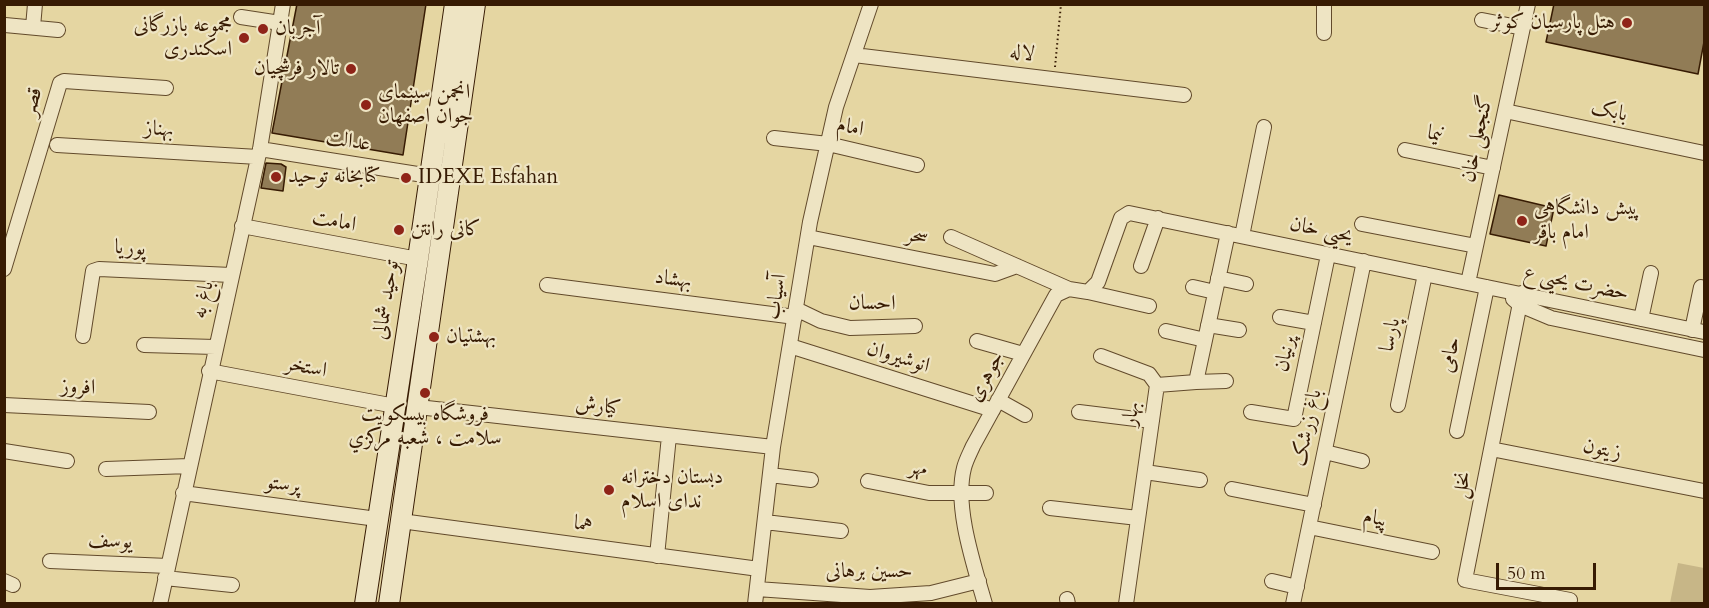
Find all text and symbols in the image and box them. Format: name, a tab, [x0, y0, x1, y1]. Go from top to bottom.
place label: هتل پارسیان کوثر	[1491, 10, 1615, 36]
place label: مجموعه بازرگانی اسکندری	[133, 13, 232, 63]
place label: آجربان	[275, 16, 321, 42]
marker: هتل پارسیان کوثر	[1620, 16, 1634, 30]
marker: آجربان	[256, 22, 270, 36]
marker: مجموعه بازرگانی اسکندری	[237, 31, 251, 45]
street label: لاله	[1008, 40, 1036, 68]
place label: تالار فرشچیان	[254, 56, 339, 82]
marker: تالار فرشچیان	[344, 62, 358, 76]
place label: انجمن سینمای جوان اصفهان	[378, 80, 473, 130]
street label: قصر	[17, 85, 49, 119]
street label: گنجعلی خان	[1456, 93, 1500, 185]
street label: بابک	[1588, 96, 1630, 128]
marker: انجمن سینمای جوان اصفهان	[359, 98, 373, 112]
street label: امام	[834, 113, 866, 143]
street label: بهناز	[143, 116, 175, 144]
street label: نیما	[1425, 121, 1445, 149]
street label: عدالت	[324, 126, 372, 158]
place label: کتابخانه توحید	[288, 164, 381, 190]
place label: IDEXE Esfahan	[418, 165, 558, 191]
marker: کتابخانه توحید	[269, 170, 283, 184]
marker: IDEXE Esfahan	[399, 171, 413, 185]
place label: پیش دانشگاهی امام باقر	[1534, 196, 1640, 246]
street label: امامت	[310, 205, 358, 239]
street label: یحیی خان	[1287, 212, 1355, 250]
marker: پیش دانشگاهی امام باقر	[1515, 214, 1529, 228]
place label: کانی رانتن	[411, 217, 481, 243]
marker: کانی رانتن	[392, 223, 406, 237]
street label: سحر	[904, 223, 930, 251]
street label: پوریا	[114, 236, 146, 262]
street label: توحید شمالی	[368, 258, 406, 342]
street label: حضرت یحیی ع	[1521, 261, 1631, 307]
street label: بهشاد	[653, 265, 693, 295]
street label: آسیاب	[761, 272, 793, 322]
street label: باغ به	[187, 279, 221, 321]
street label: احسان	[848, 291, 896, 317]
street label: پارسا	[1375, 316, 1407, 354]
place label: بهشتیان	[446, 324, 496, 350]
marker: بهشتیان	[427, 330, 441, 344]
street label: پرنیان	[1270, 334, 1302, 374]
street label: حامی	[1435, 335, 1467, 375]
street label: انوشیروان	[864, 337, 932, 379]
street label: جوهری	[963, 347, 1011, 407]
street label: استخر	[283, 352, 329, 384]
street label: افروز	[60, 375, 96, 401]
marker: فروشگاه بيسكويت سلامت ، شعبه مركزي	[418, 386, 432, 400]
street label: باغ زرشک	[1288, 387, 1328, 469]
street label: کیارش	[574, 392, 622, 422]
street label: بهار	[1118, 400, 1146, 428]
place label: فروشگاه بيسكويت سلامت ، شعبه مركزي	[348, 402, 502, 452]
street label: زیتون	[1580, 434, 1624, 466]
street label: مهر	[907, 455, 929, 483]
place label: دبستان دخترانه ندای اسلام	[621, 465, 723, 515]
street label: نخل	[1448, 469, 1478, 501]
street label: پرستو	[264, 470, 302, 500]
marker: دبستان دخترانه ندای اسلام	[602, 483, 616, 497]
street label: پیام	[1361, 504, 1389, 534]
street label: هما	[572, 511, 594, 539]
street label: یوسف	[87, 529, 133, 555]
scale bar	[1499, 551, 1600, 589]
street label: حسین برهانی	[826, 559, 912, 585]
text: 50 m	[1507, 561, 1546, 586]

